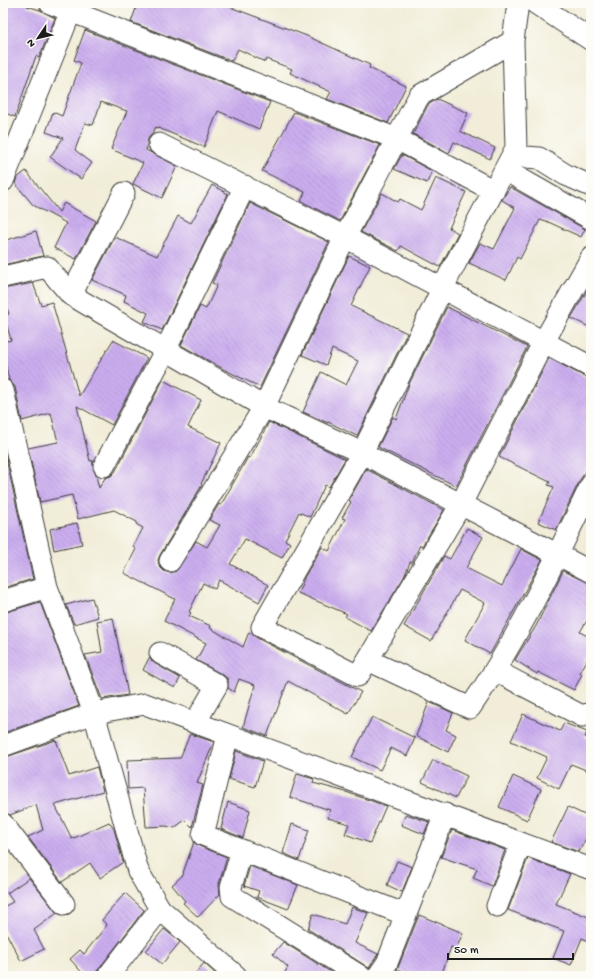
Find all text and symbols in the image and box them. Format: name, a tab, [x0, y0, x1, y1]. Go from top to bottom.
north arrow	[18, 18, 58, 58]
text: N	[24, 36, 38, 49]
scale bar	[448, 935, 573, 961]
text: 50 m	[454, 944, 479, 958]

